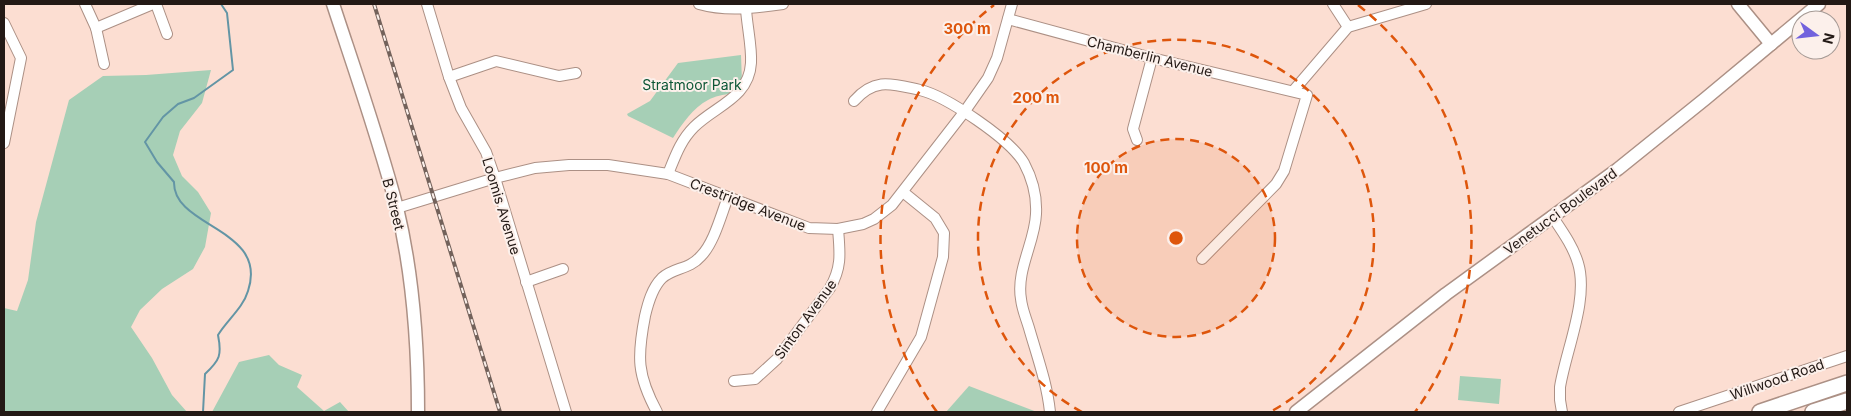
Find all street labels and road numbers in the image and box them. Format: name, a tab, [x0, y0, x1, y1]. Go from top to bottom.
street label: Chamberlin Avenue	[1085, 32, 1215, 80]
street label: Loomis Avenue	[479, 155, 525, 257]
street label: Venetucci Boulevard	[1500, 164, 1620, 258]
street label: Crestridge Avenue	[688, 174, 808, 234]
street label: B Street	[379, 176, 409, 232]
street label: Sinton Avenue	[770, 276, 840, 362]
street label: Willwood Road	[1728, 355, 1826, 403]

